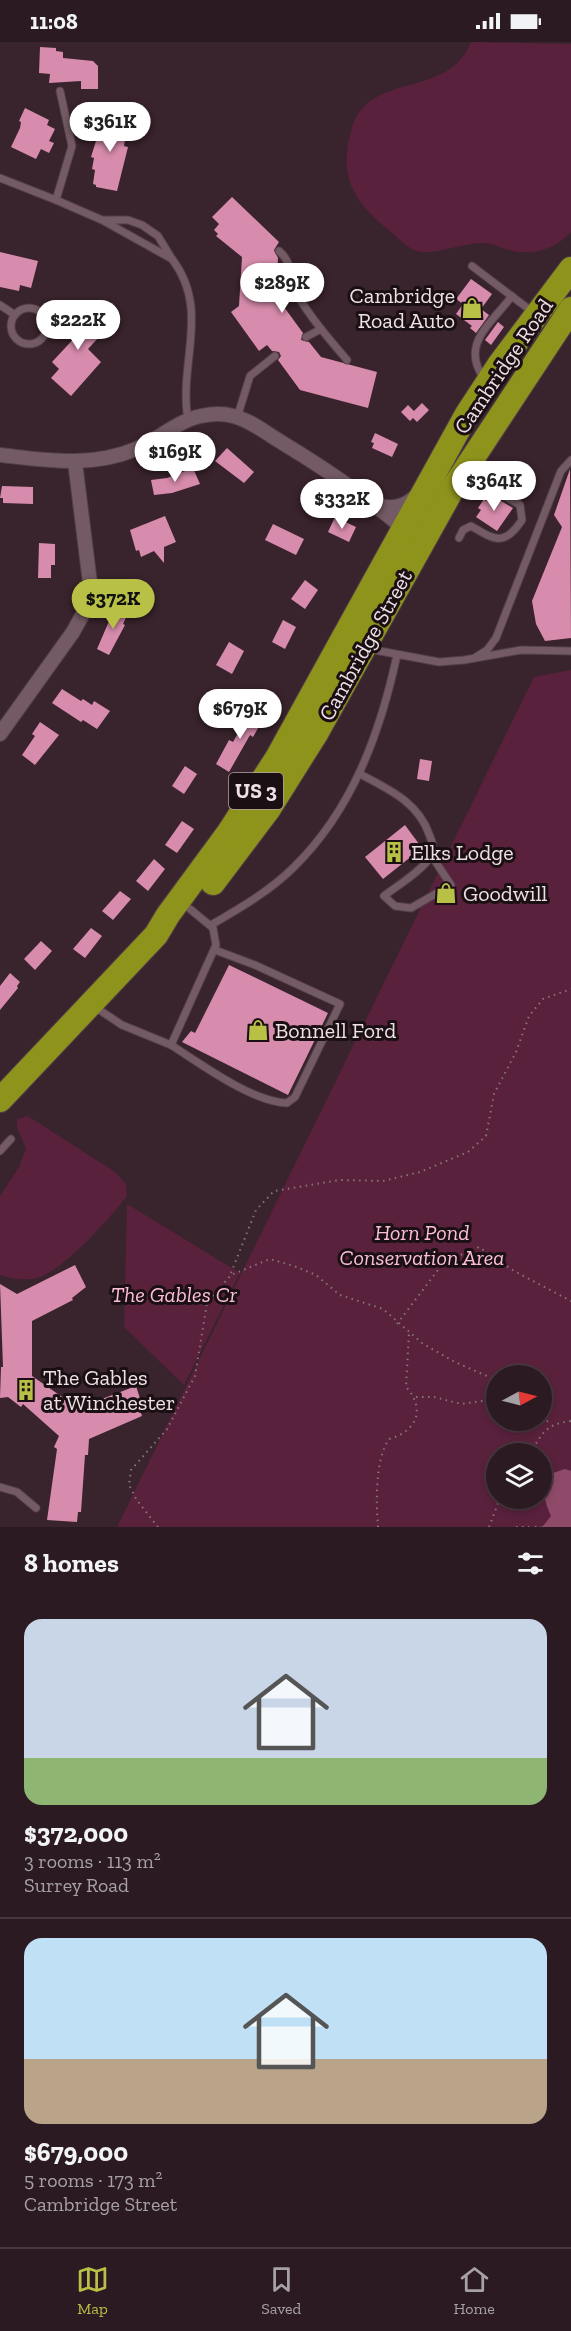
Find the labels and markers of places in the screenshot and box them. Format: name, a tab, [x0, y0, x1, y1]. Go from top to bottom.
pin: $361K	[68, 102, 152, 153]
pin: $289K	[240, 263, 324, 314]
place label: Cambridge Road Auto	[350, 282, 455, 334]
shop icon: Cambridge Road Auto	[460, 296, 484, 320]
pin: $222K	[36, 300, 120, 351]
pin: $169K	[133, 432, 217, 483]
pin: $364K	[452, 461, 536, 512]
pin: $332K	[300, 479, 384, 530]
pin: $372K	[71, 579, 155, 630]
pin: $679K	[198, 689, 282, 740]
place label: Elks Lodge	[411, 839, 514, 866]
building icon: Elks Lodge	[382, 840, 406, 864]
place label: Goodwill	[463, 880, 548, 907]
shop icon: Goodwill	[434, 881, 458, 905]
place label: Bonnell Ford	[275, 1017, 396, 1044]
shop icon: Bonnell Ford	[246, 1018, 270, 1042]
place label: The Gables at Winchester	[43, 1364, 175, 1416]
building icon: The Gables at Winchester	[14, 1378, 38, 1402]

